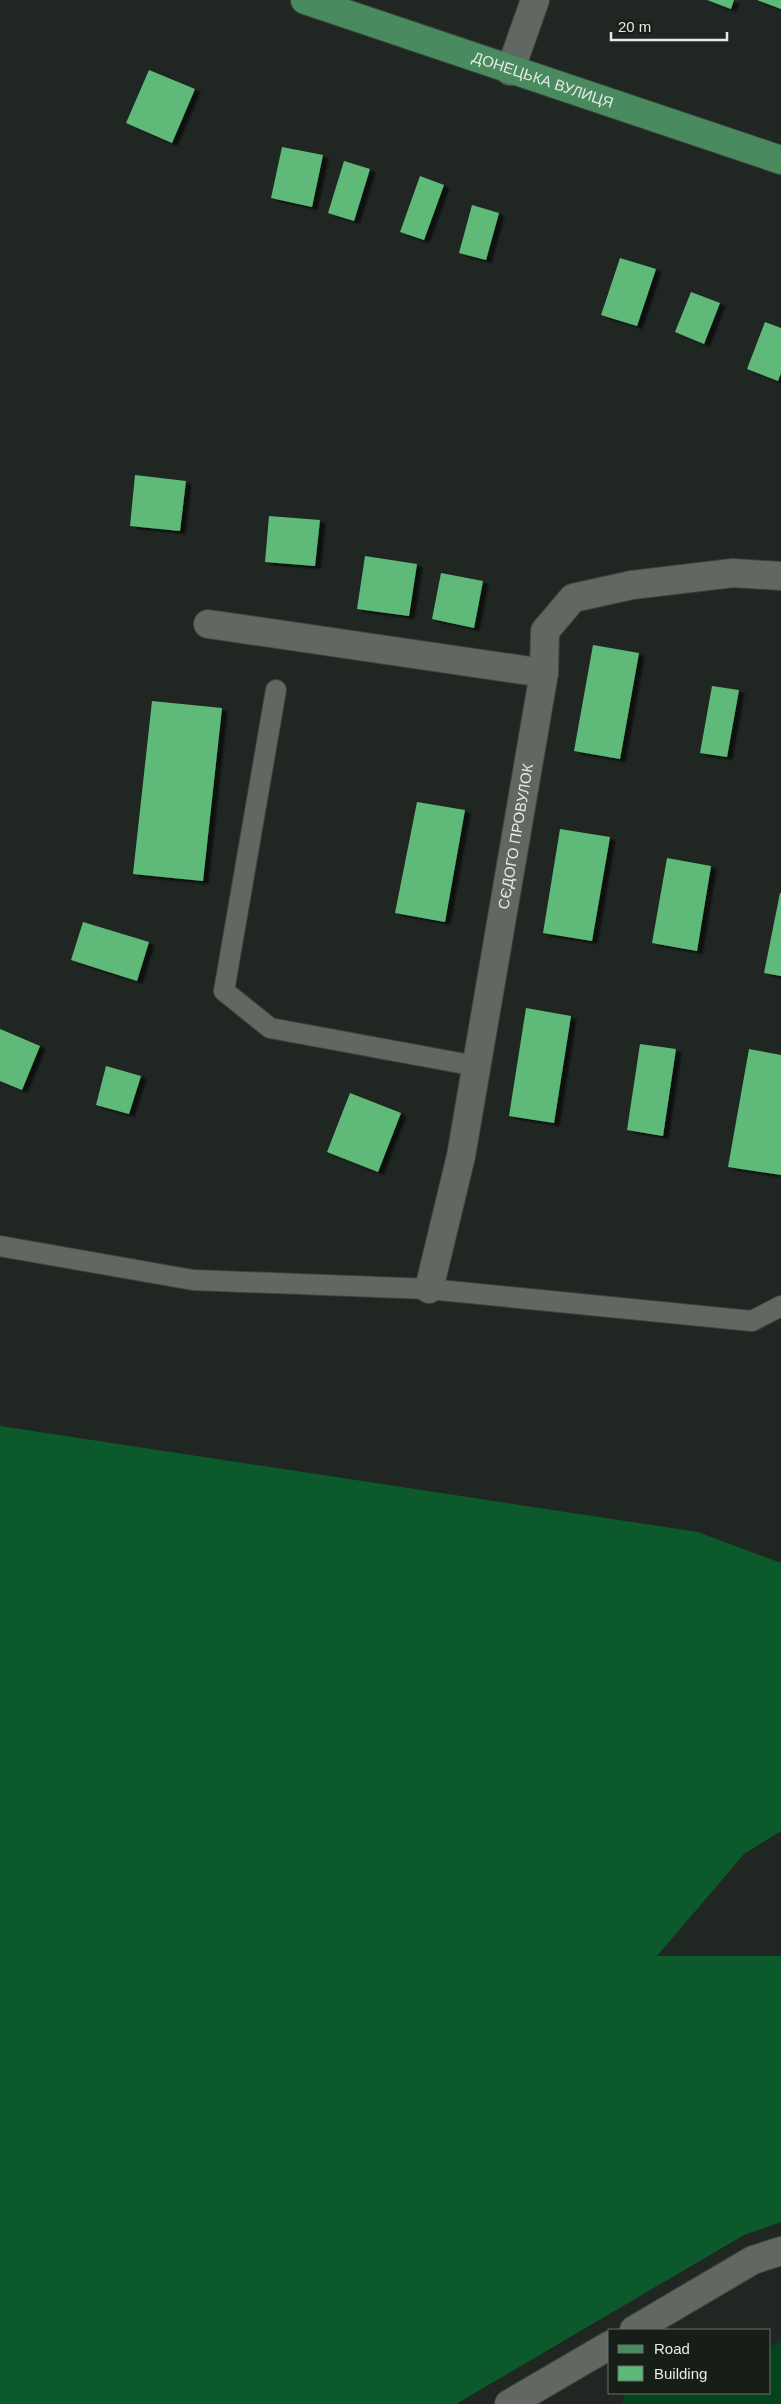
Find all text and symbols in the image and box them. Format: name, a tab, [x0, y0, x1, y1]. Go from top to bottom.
scale bar	[611, 10, 727, 42]
text: 20 m	[618, 18, 651, 35]
street label: ДОНЕЦЬКА ВУЛИЦЯ	[470, 48, 616, 111]
street label: СЄДОГО ПРОВУЛОК	[495, 762, 536, 911]
legend	[608, 2329, 771, 2394]
text: Road	[654, 2340, 690, 2357]
text: Building	[654, 2365, 707, 2382]

